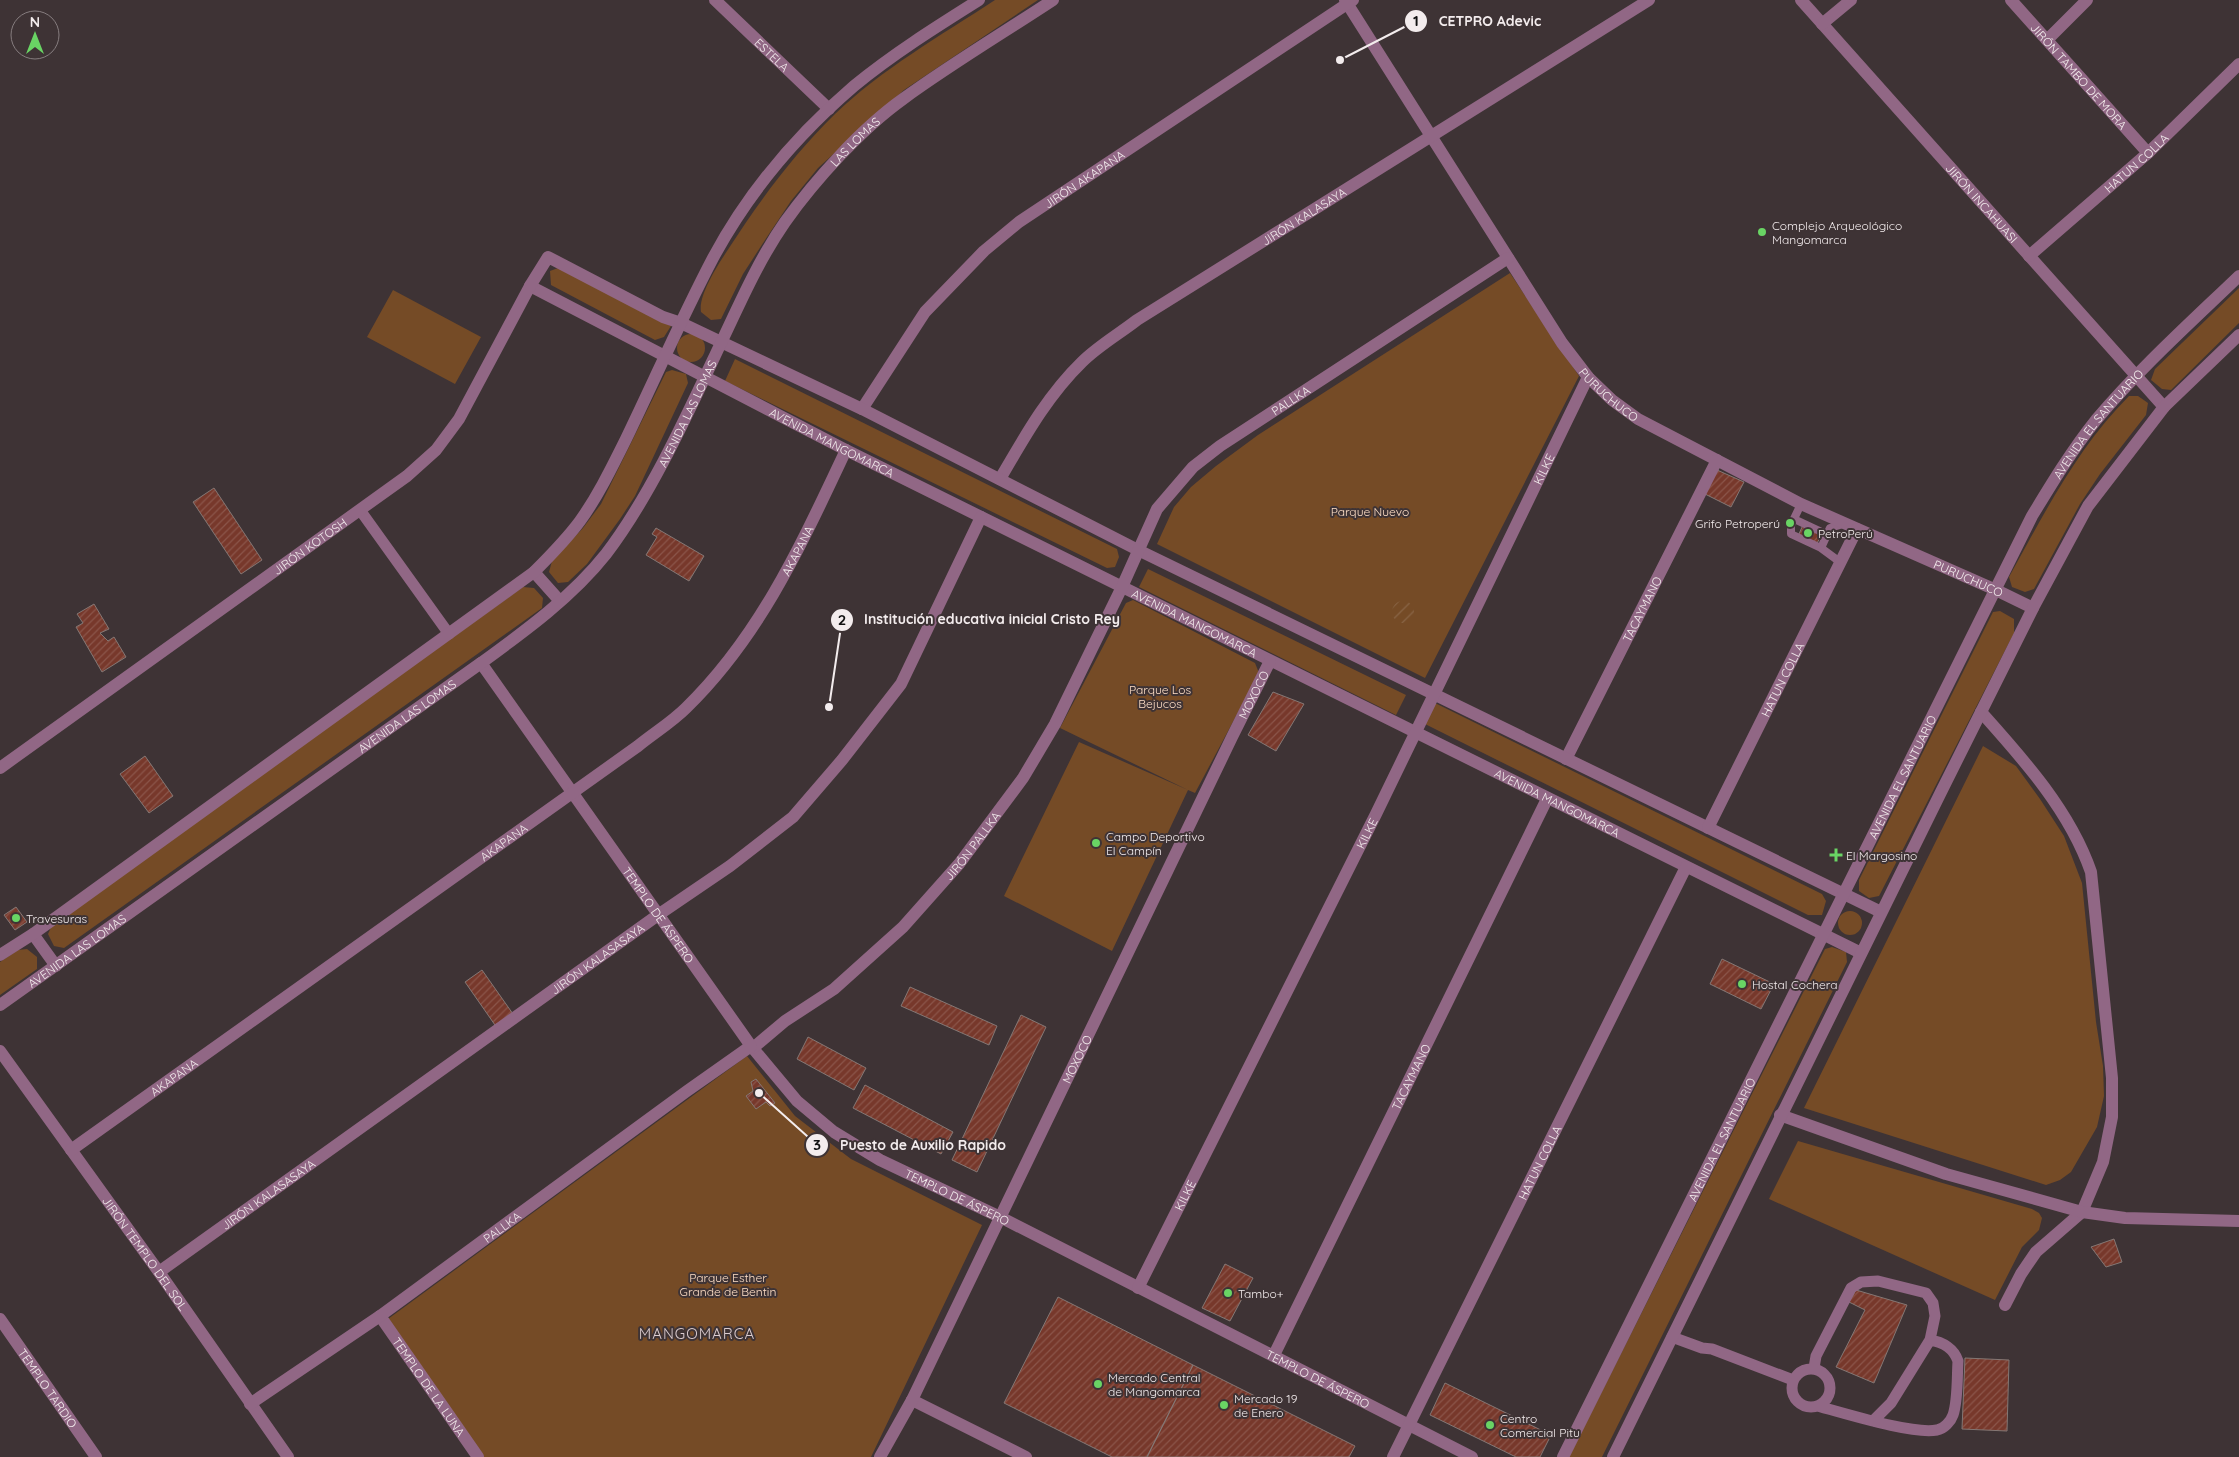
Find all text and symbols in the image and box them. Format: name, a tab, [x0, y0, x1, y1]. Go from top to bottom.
callout: CETPRO Adevic	[1403, 6, 1551, 35]
north arrow	[10, 10, 60, 60]
text: 1	[1413, 11, 1419, 30]
text: CETPRO Adevic	[1439, 12, 1541, 30]
text: N	[30, 13, 40, 31]
street label: JIRÓN TAMBO DE MORA	[2028, 20, 2131, 132]
street label: ESTELA	[752, 35, 793, 75]
street label: LAS LOMAS	[826, 113, 883, 169]
street label: HATUN COLLA	[2101, 130, 2171, 195]
street label: JIRÓN AKAPANA	[1041, 146, 1127, 211]
street label: JIRÓN INCAHUASI	[1943, 160, 2021, 246]
street label: JIRÓN KALASAYA	[1258, 184, 1349, 248]
place label: Complejo Arqueológico Mangomarca	[1772, 218, 1902, 247]
marker: Complejo Arqueológico Mangomarca	[1756, 226, 1768, 238]
street label: AVENIDA LAS LOMAS	[654, 357, 719, 469]
street label: PURUCHUCO	[1576, 365, 1642, 424]
street label: AVENIDA EL SANTUARIO	[2049, 366, 2146, 481]
street label: PALLKA	[1268, 382, 1313, 418]
street label: AVENIDA MANGOMARCA	[767, 404, 897, 480]
street label: KILKE	[1530, 451, 1557, 487]
park label: Parque Nuevo	[1331, 504, 1409, 519]
street label: JIRÓN KOTOSH	[270, 514, 349, 577]
place label: Grifo Petroperú	[1695, 516, 1780, 531]
marker: Grifo Petroperú	[1784, 517, 1796, 529]
street label: AKAPANA	[778, 523, 816, 578]
place label: PetroPerú	[1818, 526, 1873, 541]
marker: PetroPerú	[1802, 527, 1814, 539]
street label: PURUCHUCO	[1931, 556, 2006, 600]
street label: TACAYMANO	[1619, 574, 1665, 644]
street label: AVENIDA MANGOMARCA	[1129, 585, 1260, 660]
callout: Institución educativa inicial Cristo Rey	[829, 605, 1130, 634]
text: 2	[838, 610, 846, 629]
text: Institución educativa inicial Cristo Rey	[864, 610, 1120, 628]
street label: HATUN COLLA	[1757, 640, 1807, 719]
street label: MOXOCO	[1235, 668, 1272, 721]
street label: AVENIDA LAS LOMAS	[355, 676, 459, 756]
park label: Parque Los Bejucos	[1129, 682, 1191, 711]
street label: AVENIDA EL SANTUARIO	[1865, 712, 1939, 841]
street label: AVENIDA MANGOMARCA	[1492, 765, 1623, 840]
street label: JIRÓN PALLKA	[941, 808, 1003, 883]
street label: KILKE	[1352, 815, 1380, 851]
street label: AKAPANA	[477, 820, 530, 864]
place label: Campo Deportivo El Campín	[1106, 829, 1205, 858]
marker: Campo Deportivo El Campín	[1090, 837, 1102, 849]
place label: El Margosino	[1846, 848, 1917, 863]
marker: El Margosino	[1830, 849, 1842, 861]
street label: TEMPLO DE ÁSPERO	[619, 864, 698, 966]
street label: AVENIDA LAS LOMAS	[25, 910, 129, 991]
place label: Travesuras	[26, 911, 87, 926]
marker: Travesuras	[10, 912, 22, 924]
street label: JIRÓN KALASASAYA	[548, 920, 647, 997]
place label: Hostal Cochera	[1752, 977, 1838, 992]
marker: Hostal Cochera	[1736, 978, 1748, 990]
street label: MOXOCO	[1059, 1032, 1095, 1086]
street label: TACAYMANO	[1388, 1041, 1433, 1112]
street label: AKAPANA	[147, 1055, 200, 1099]
street label: AVENIDA EL SANTUARIO	[1684, 1075, 1758, 1204]
street label: HATUN COLLA	[1515, 1122, 1564, 1202]
callout: Puesto de Auxilio Rapido	[805, 1131, 1015, 1160]
text: 3	[813, 1135, 821, 1154]
text: Puesto de Auxilio Rapido	[840, 1136, 1006, 1154]
street label: JIRÓN KALASASAYA	[218, 1155, 318, 1233]
street label: TEMPLO DE ÁSPERO	[902, 1165, 1012, 1228]
street label: KILKE	[1171, 1177, 1199, 1213]
street label: JIRÓN TEMPLO DEL SOL	[99, 1193, 191, 1314]
street label: PALLKA	[480, 1208, 524, 1246]
park label: Parque Esther Grande de Bentin	[680, 1270, 776, 1299]
place label: Tambo+	[1238, 1286, 1284, 1301]
marker: Tambo+	[1222, 1287, 1234, 1299]
district label: MANGOMARCA	[639, 1324, 755, 1343]
street label: TEMPLO DE LA LUNA	[389, 1334, 469, 1439]
street label: TEMPLO TARDIO	[15, 1345, 81, 1431]
street label: TEMPLO DE ÁSPERO	[1264, 1346, 1372, 1411]
place label: Mercado Central de Mangomarca	[1108, 1370, 1200, 1399]
marker: Mercado Central de Mangomarca	[1092, 1378, 1104, 1390]
place label: Mercado 19 de Enero	[1234, 1391, 1298, 1420]
marker: Mercado 19 de Enero	[1218, 1399, 1230, 1411]
place label: Centro Comercial Pitu	[1500, 1411, 1580, 1440]
marker: Centro Comercial Pitu	[1484, 1419, 1496, 1431]

